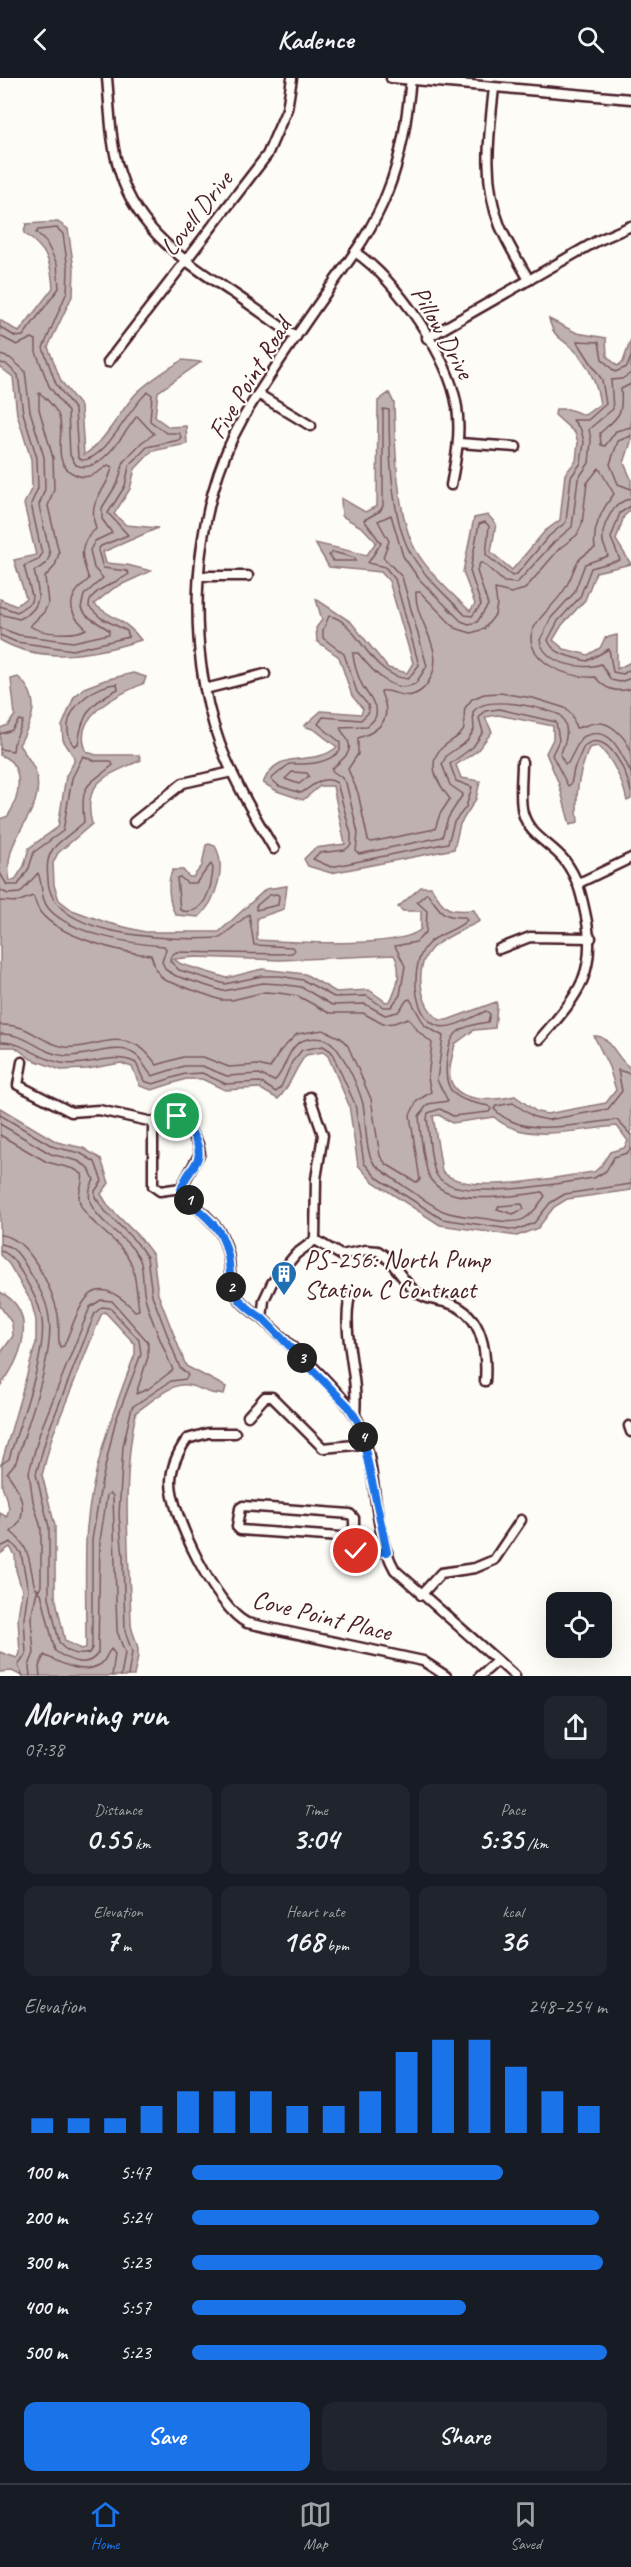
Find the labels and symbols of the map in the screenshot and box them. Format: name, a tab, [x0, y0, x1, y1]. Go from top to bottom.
street label: Lovell Drive	[153, 162, 241, 263]
street label: Pillow Drive	[404, 280, 483, 387]
street label: Five Point Road	[200, 308, 300, 445]
pin	[151, 1090, 202, 1141]
pin: 1	[174, 1185, 204, 1215]
place label: PS-256: North Pump Station C Contract	[304, 1243, 492, 1306]
building icon: PS-256: North Pump Station C Contract	[269, 1259, 299, 1297]
pin: 2	[216, 1272, 246, 1302]
pin: 3	[287, 1343, 317, 1373]
pin: 4	[348, 1422, 378, 1452]
pin	[330, 1525, 381, 1576]
street label: Cove Point Place	[249, 1582, 396, 1649]

